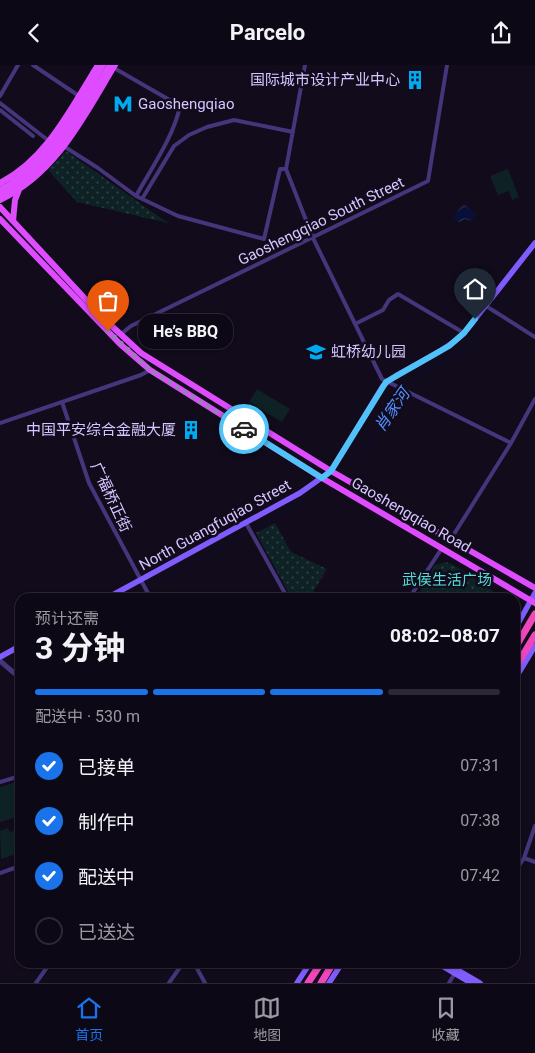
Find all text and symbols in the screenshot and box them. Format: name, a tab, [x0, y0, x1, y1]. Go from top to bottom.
icon: back	[20, 19, 48, 47]
icon: share	[487, 19, 515, 47]
text: Parcelo	[230, 20, 305, 45]
building icon: 国际城市设计产业中心	[404, 69, 426, 91]
place label: 国际城市设计产业中心	[250, 71, 400, 89]
metro station icon: Gaoshengqiao	[112, 93, 134, 115]
place label: Gaoshengqiao	[138, 95, 234, 113]
street label: Gaoshengqiao South Street	[235, 173, 407, 269]
pin	[454, 268, 496, 319]
icon: home	[461, 275, 489, 303]
pin	[87, 280, 129, 331]
icon: bag	[94, 287, 122, 315]
callout: He’s BBQ	[138, 313, 233, 349]
text: He’s BBQ	[153, 322, 218, 341]
school or university icon: 虹桥幼儿园	[305, 341, 327, 363]
place label: 虹桥幼儿园	[331, 343, 406, 361]
water label: 肖家河	[370, 382, 415, 435]
courier	[219, 404, 269, 454]
icon: car	[230, 415, 258, 443]
building icon: 中国平安综合金融大厦	[180, 419, 202, 441]
place label: 中国平安综合金融大厦	[26, 421, 176, 439]
street label: 广福桥正街	[87, 459, 135, 535]
street label: Gaoshengqiao Road	[348, 474, 474, 556]
street label: North Guangfuqiao Street	[136, 476, 294, 574]
park label: 武侯生活广场	[402, 571, 492, 589]
text: 预计还需	[35, 609, 99, 628]
text: 08:02–08:07	[390, 624, 500, 647]
text: 3 分钟	[35, 629, 125, 667]
text: 配送中 · 530 m	[35, 707, 140, 726]
icon: check	[35, 752, 63, 780]
text: 已接单	[78, 756, 135, 779]
text: 07:31	[460, 756, 500, 775]
icon: check	[35, 807, 63, 835]
text: 制作中	[78, 811, 135, 834]
text: 07:38	[460, 811, 500, 830]
icon: check	[35, 862, 63, 890]
text: 配送中	[78, 866, 135, 889]
text: 07:42	[460, 866, 500, 885]
text: 已送达	[78, 921, 135, 944]
tab: 首页	[75, 994, 103, 1044]
tab: 地图	[253, 994, 281, 1044]
tab: 收藏	[432, 994, 460, 1044]

